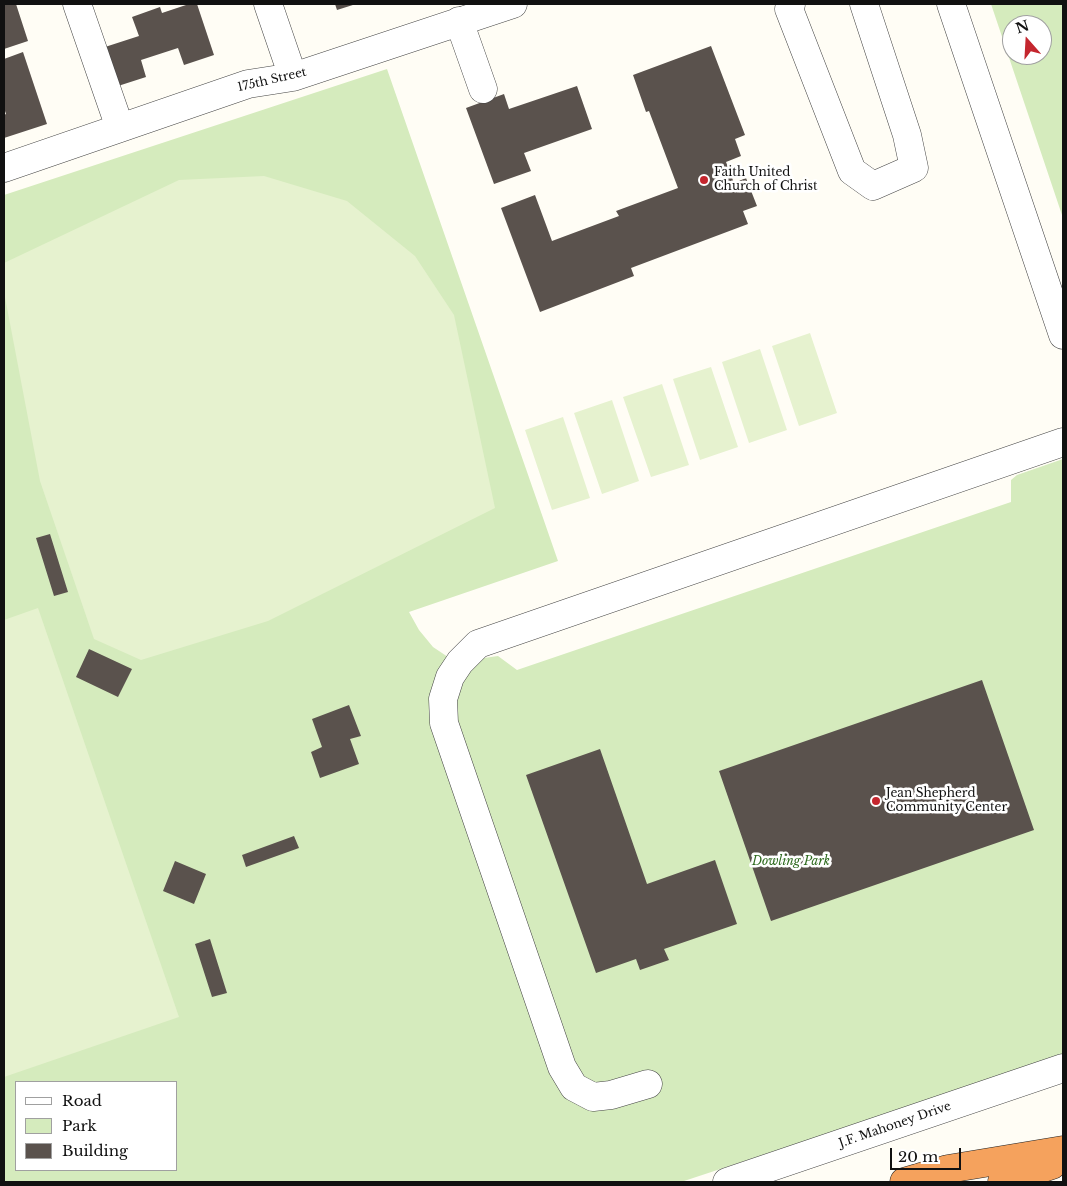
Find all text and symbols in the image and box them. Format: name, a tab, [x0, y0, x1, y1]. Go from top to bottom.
north arrow	[1002, 15, 1052, 65]
text: N	[1013, 16, 1032, 37]
street label: 175th Street	[236, 65, 308, 95]
place label: Faith United Church of Christ	[714, 166, 818, 194]
marker: Faith United Church of Christ	[698, 174, 710, 186]
place label: Jean Shepherd Community Center	[886, 787, 1007, 815]
marker: Jean Shepherd Community Center	[870, 795, 882, 807]
park label: Dowling Park	[752, 855, 830, 869]
legend	[15, 1081, 178, 1171]
text: Road	[62, 1091, 102, 1110]
street label: J.F. Mahoney Drive	[837, 1099, 953, 1151]
text: Park	[62, 1116, 97, 1135]
scale bar	[892, 1138, 963, 1170]
text: Building	[62, 1141, 128, 1160]
text: 20 m	[898, 1147, 938, 1166]

